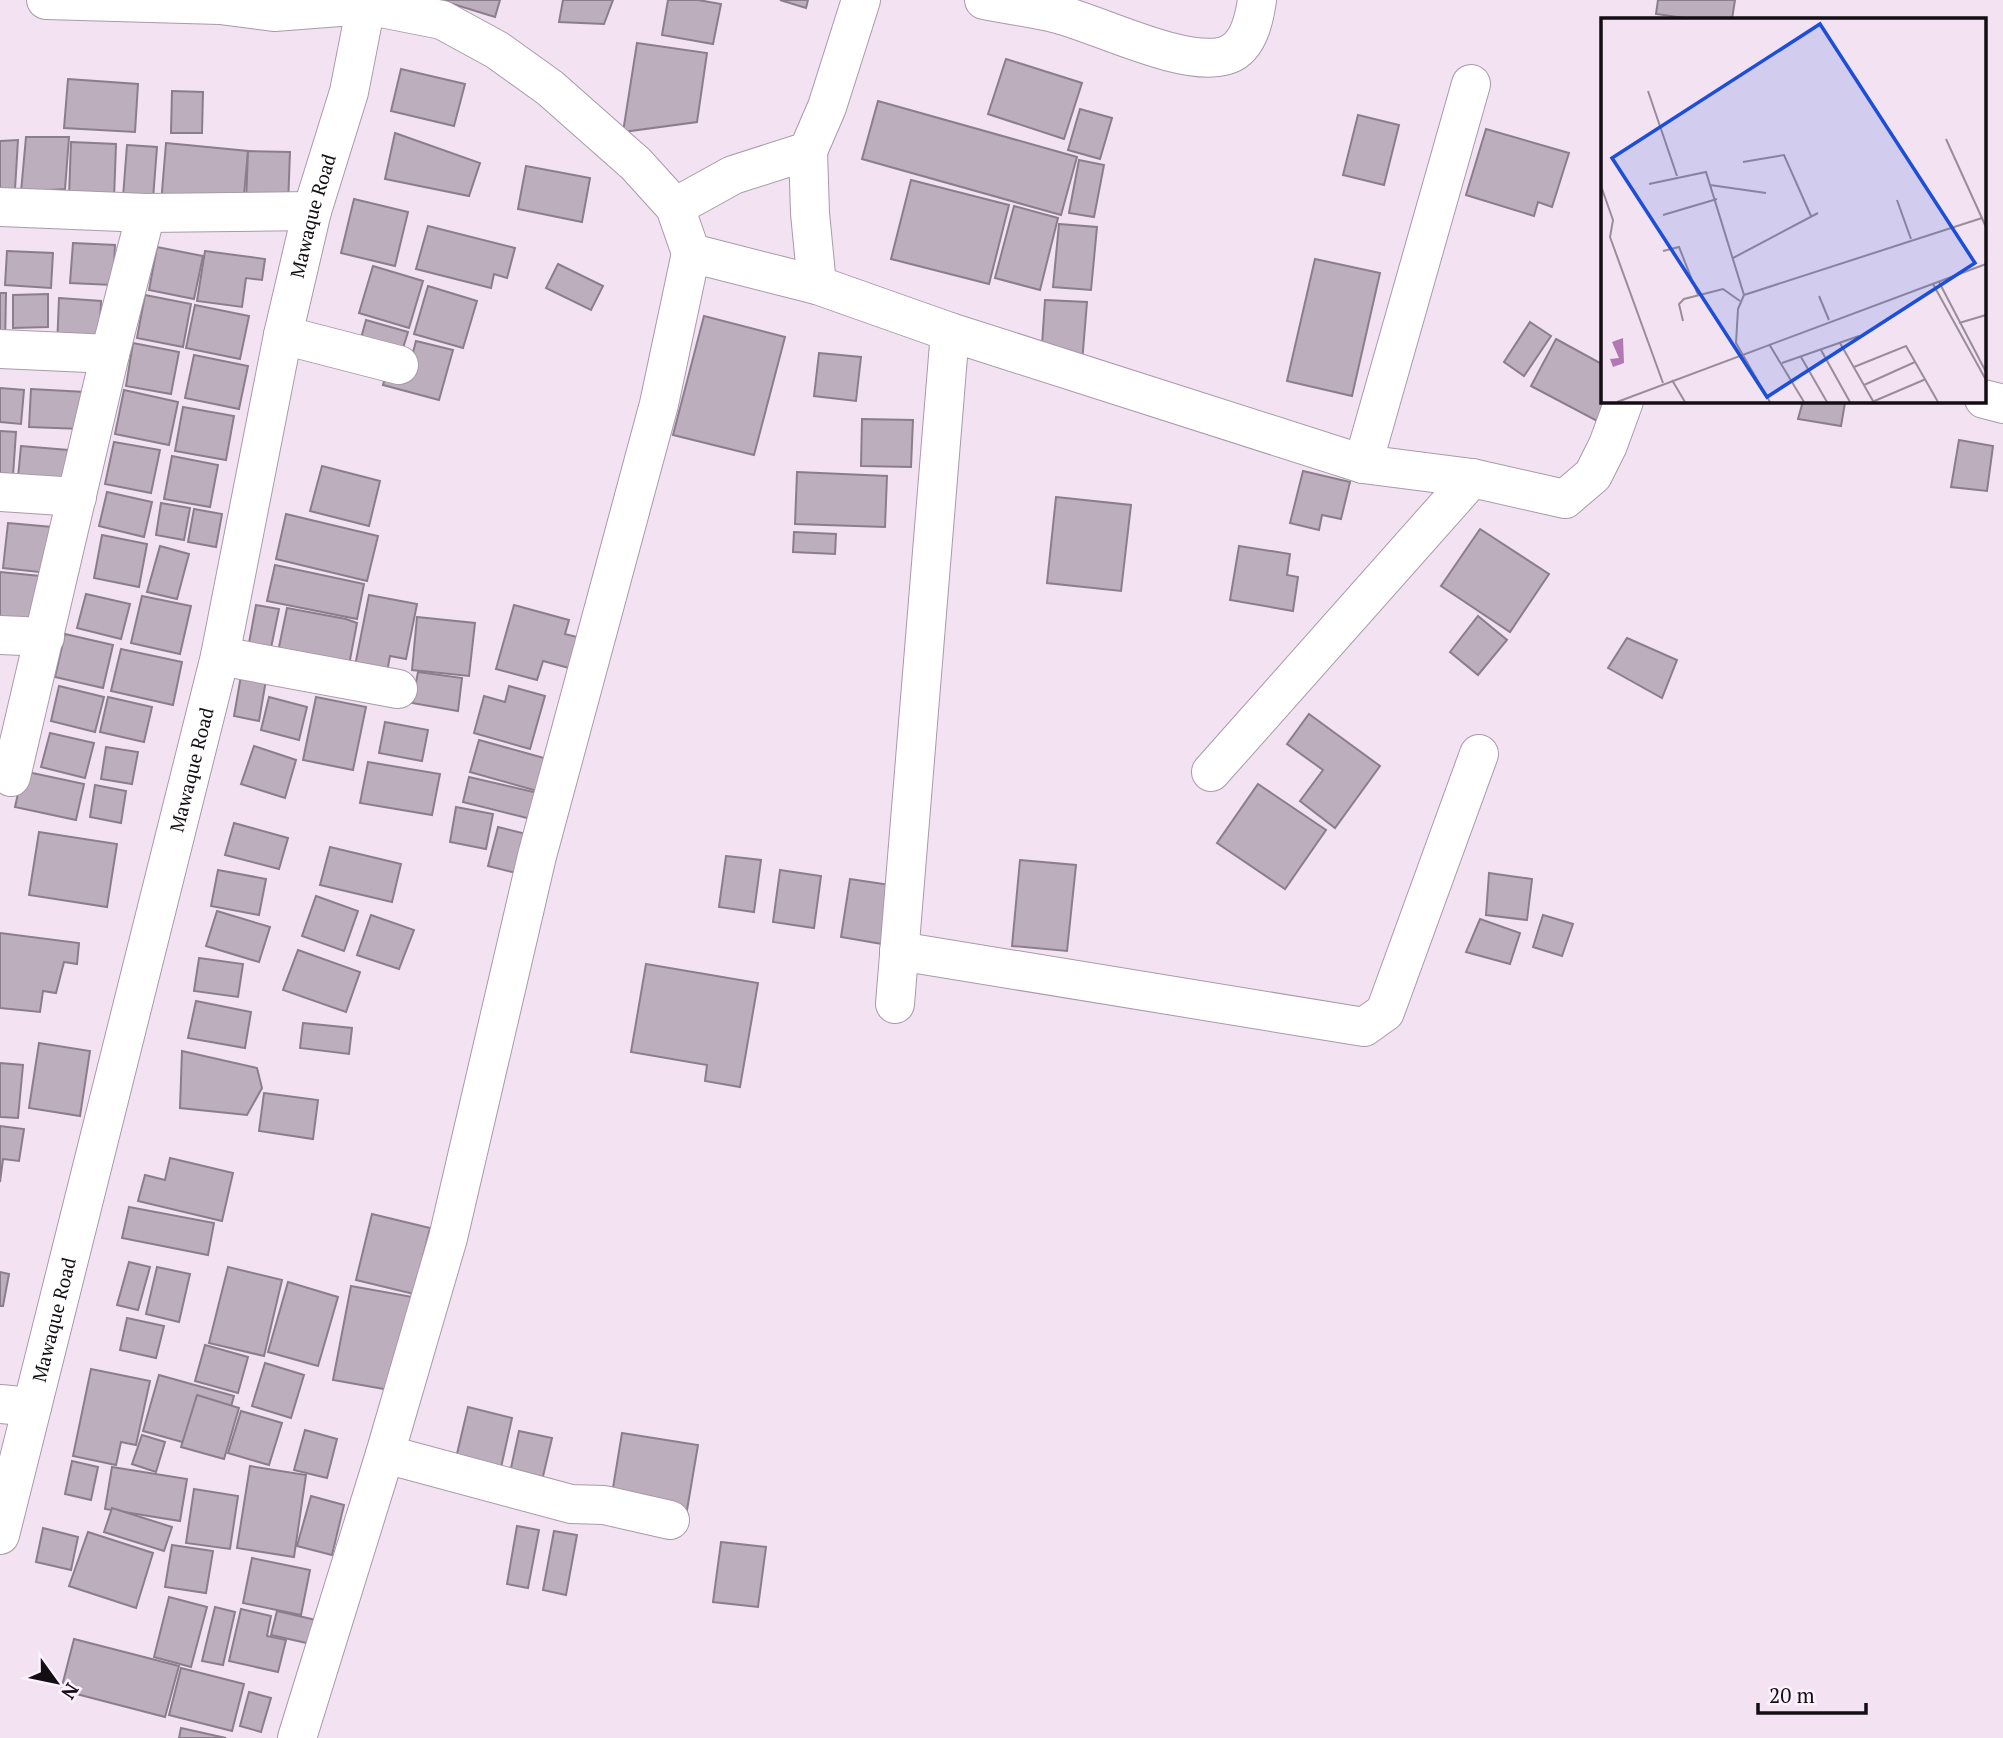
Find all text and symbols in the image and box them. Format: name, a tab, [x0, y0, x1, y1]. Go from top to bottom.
inset map	[1601, 18, 1986, 402]
street label: Mawaque Road	[284, 150, 341, 280]
street label: Mawaque Road	[163, 704, 219, 834]
street label: Mawaque Road	[26, 1254, 81, 1384]
north arrow	[21, 1647, 91, 1717]
scale bar	[1758, 1672, 1867, 1716]
text: N	[56, 1679, 85, 1705]
text: 20 m	[1769, 1681, 1815, 1709]

